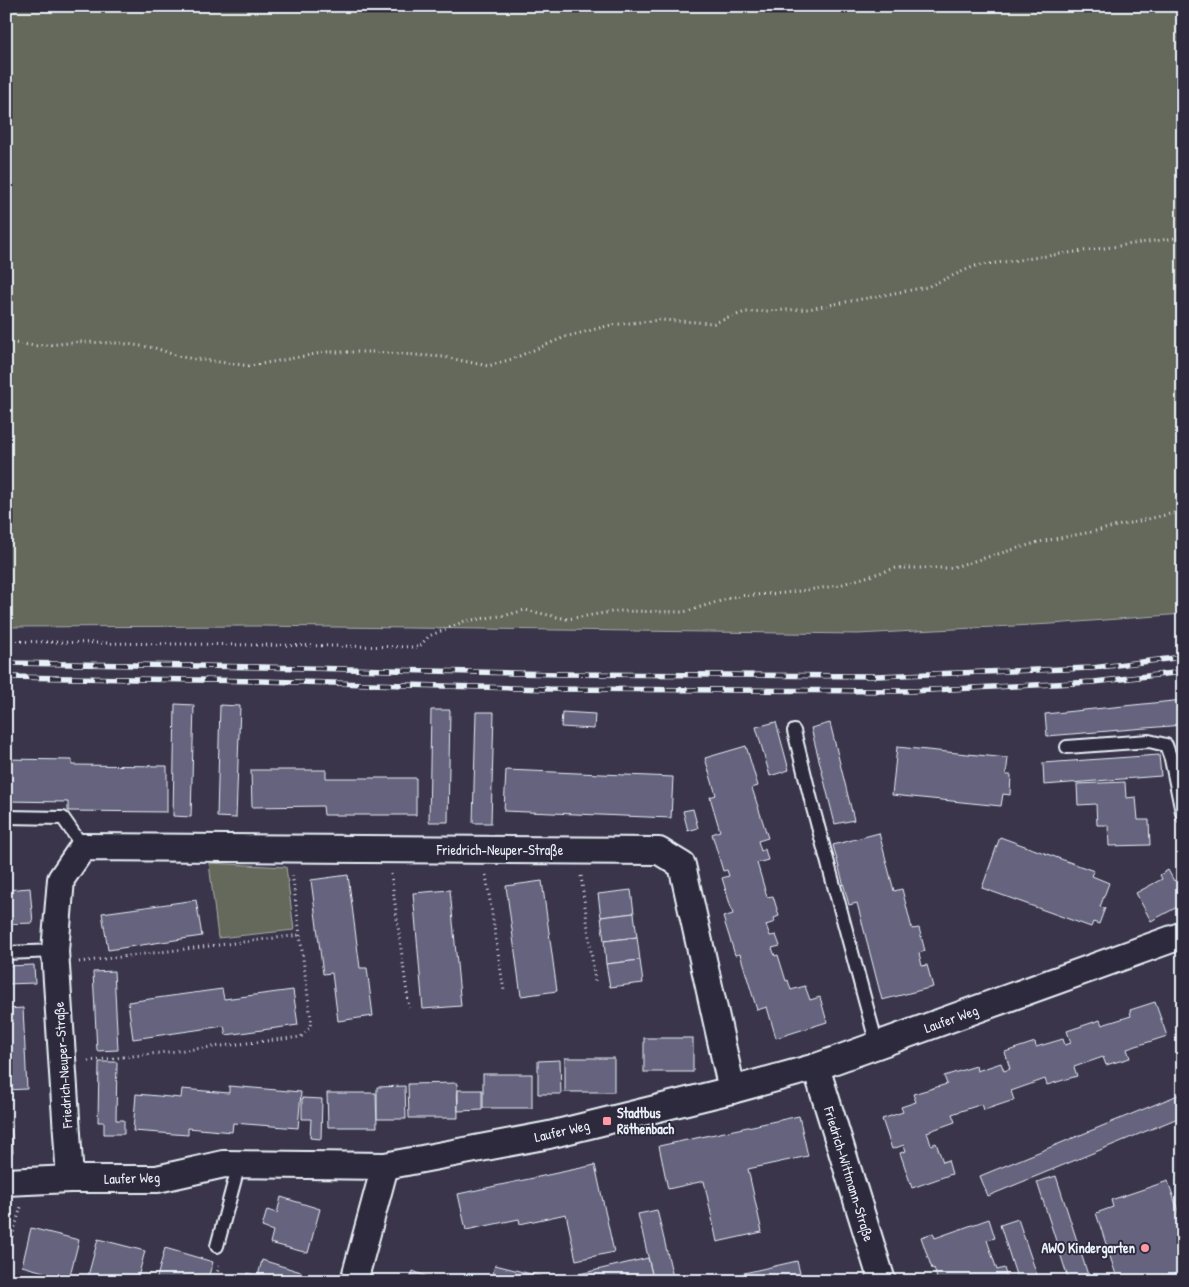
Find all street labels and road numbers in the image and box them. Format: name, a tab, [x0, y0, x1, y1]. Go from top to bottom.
street label: Friedrich-Neuper-Straße	[436, 840, 564, 860]
street label: Laufer Weg	[921, 1000, 981, 1038]
street label: Friedrich-Neuper-Straße	[49, 1001, 77, 1130]
street label: Friedrich-Wittmann-Straße	[819, 1103, 879, 1244]
street label: Laufer Weg	[532, 1115, 592, 1147]
street label: Laufer Weg	[104, 1167, 160, 1189]

